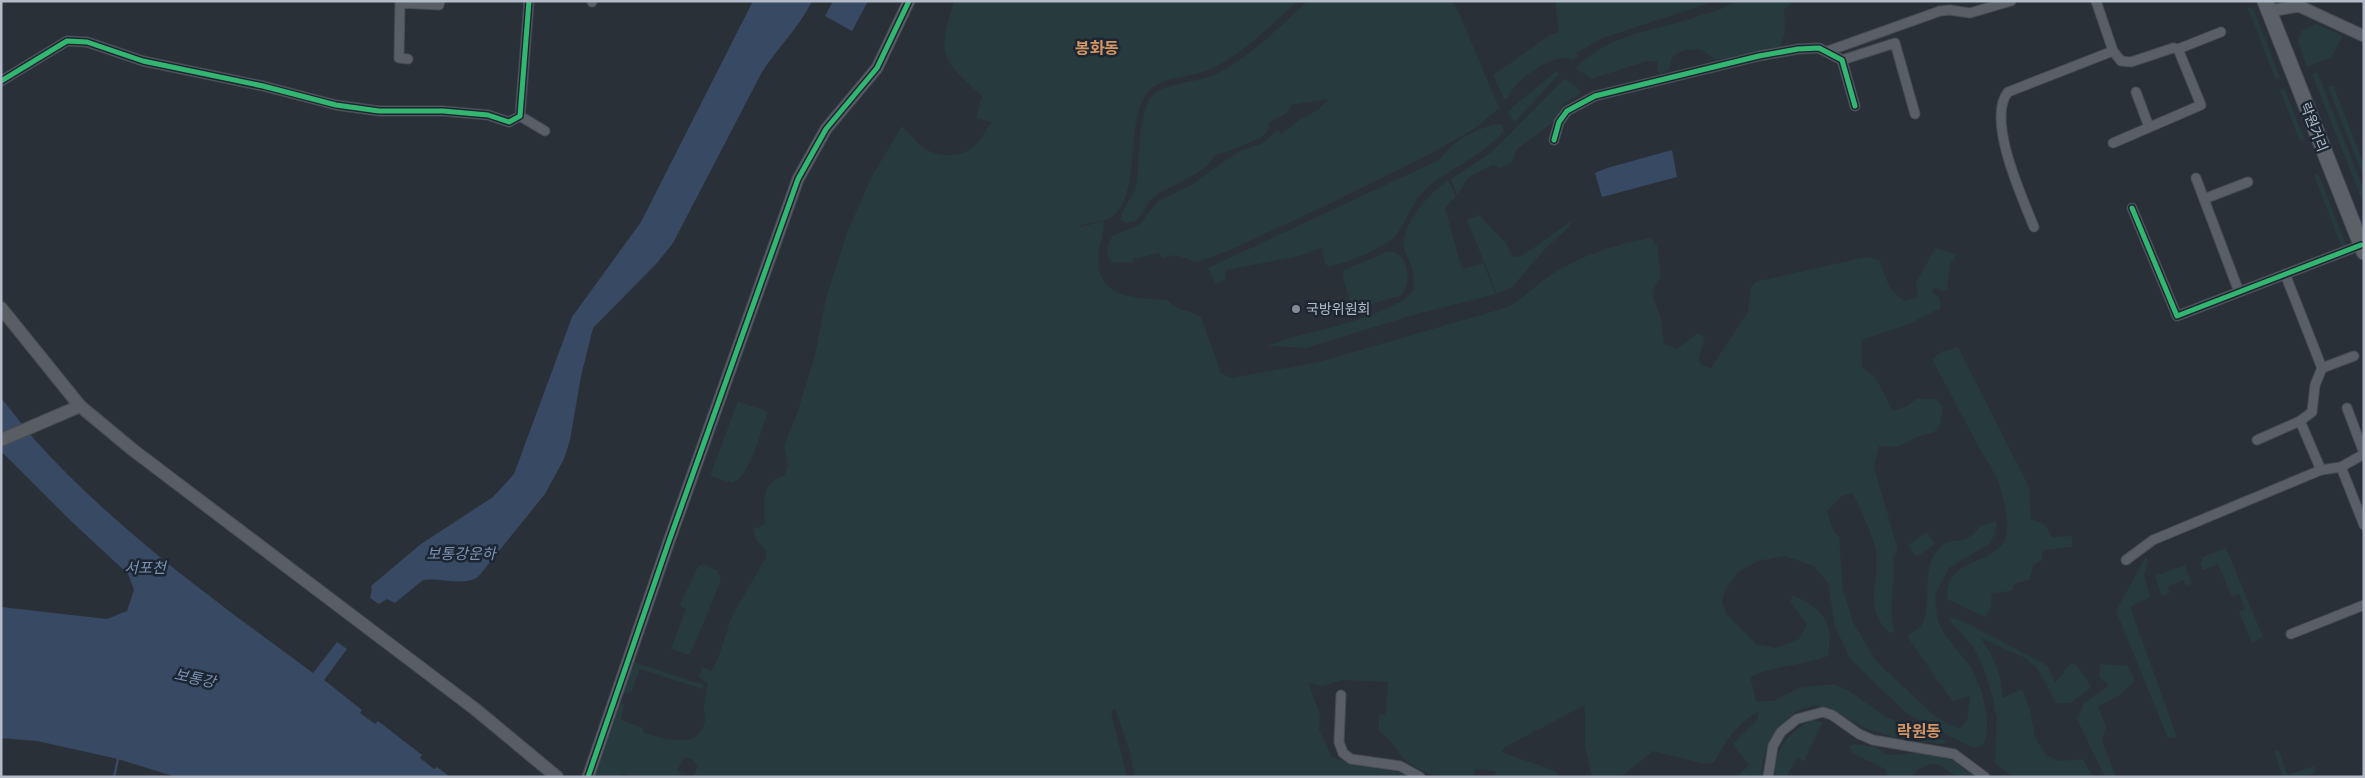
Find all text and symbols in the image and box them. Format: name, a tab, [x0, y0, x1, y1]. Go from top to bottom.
district label: 봉화동	[1075, 38, 1119, 58]
street label: 락원거리	[2296, 100, 2332, 154]
place label: 국방위원회	[1306, 300, 1370, 318]
marker: 국방위원회	[1290, 303, 1302, 315]
water label: 보통강운하	[426, 544, 498, 563]
water label: 서포천	[124, 558, 168, 577]
water label: 보통강	[173, 664, 219, 692]
district label: 락원동	[1897, 721, 1941, 741]

